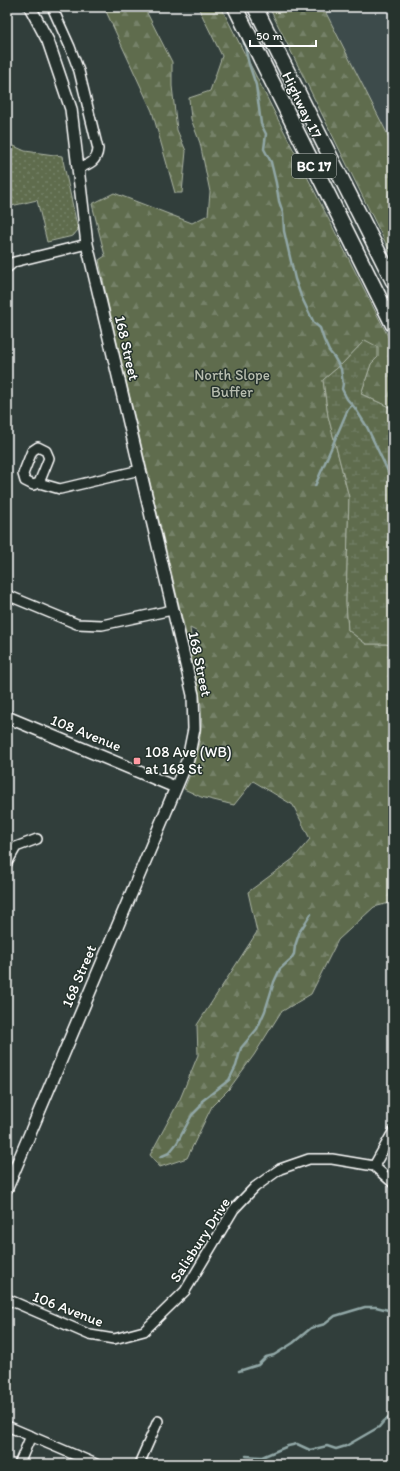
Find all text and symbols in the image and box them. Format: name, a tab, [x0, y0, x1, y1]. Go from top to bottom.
scale bar	[250, 22, 316, 48]
text: 50 m	[256, 29, 282, 43]
street label: Highway 17	[278, 69, 326, 142]
road number: BC 17	[292, 154, 336, 178]
street label: 168 Street	[111, 314, 143, 383]
park label: North Slope Buffer	[194, 366, 270, 401]
street label: 168 Street	[184, 630, 216, 699]
street label: 108 Avenue	[48, 711, 124, 755]
place label: 108 Ave (WB) at 168 St	[145, 743, 232, 778]
marker: 108 Ave (WB) at 168 St	[132, 756, 142, 766]
street label: 168 Street	[58, 942, 100, 1010]
street label: Salisbury Drive	[166, 1194, 234, 1286]
street label: 106 Avenue	[30, 1287, 106, 1331]

